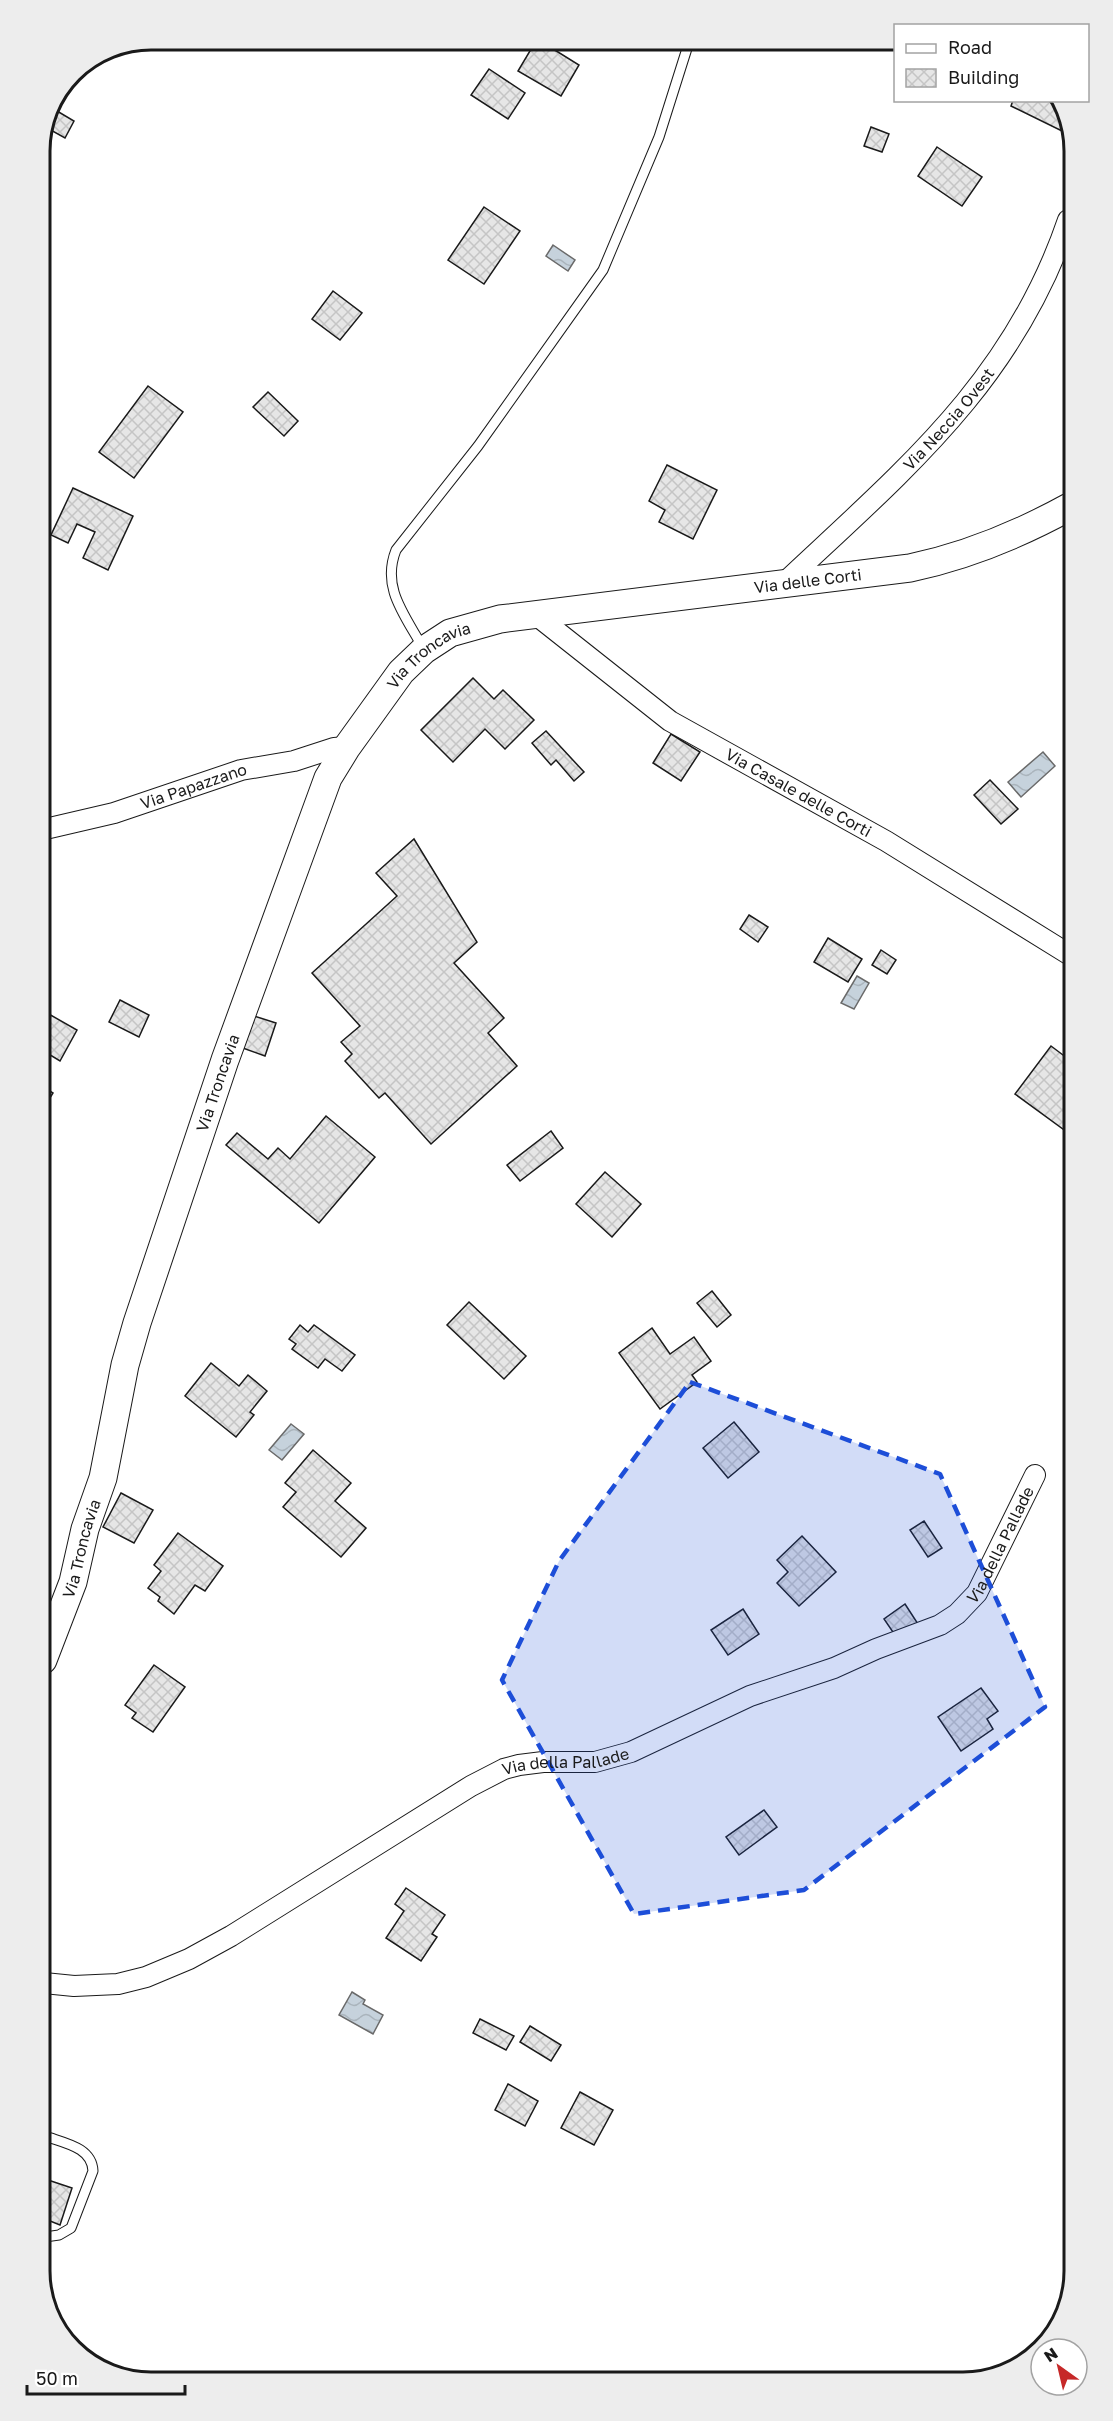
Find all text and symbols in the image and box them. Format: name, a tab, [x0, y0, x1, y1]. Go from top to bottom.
legend	[894, 24, 1089, 102]
text: Road	[948, 36, 992, 58]
text: Building	[948, 66, 1019, 88]
street label: Via Neccia Ovest	[899, 364, 998, 474]
street label: Via delle Corti	[753, 564, 863, 597]
street label: Via Troncavia	[382, 618, 473, 693]
street label: Via Casale delle Corti	[722, 744, 875, 841]
street label: Via Papazzano	[138, 759, 248, 813]
street label: Via Troncavia	[192, 1031, 244, 1134]
street label: Via della Pallade	[962, 1483, 1038, 1608]
street label: Via Troncavia	[58, 1496, 105, 1601]
street label: Via della Pallade	[500, 1743, 631, 1779]
north arrow	[1029, 2337, 1089, 2397]
text: N	[1040, 2343, 1061, 2366]
scale bar	[27, 2358, 184, 2396]
text: 50 m	[36, 2367, 78, 2389]

